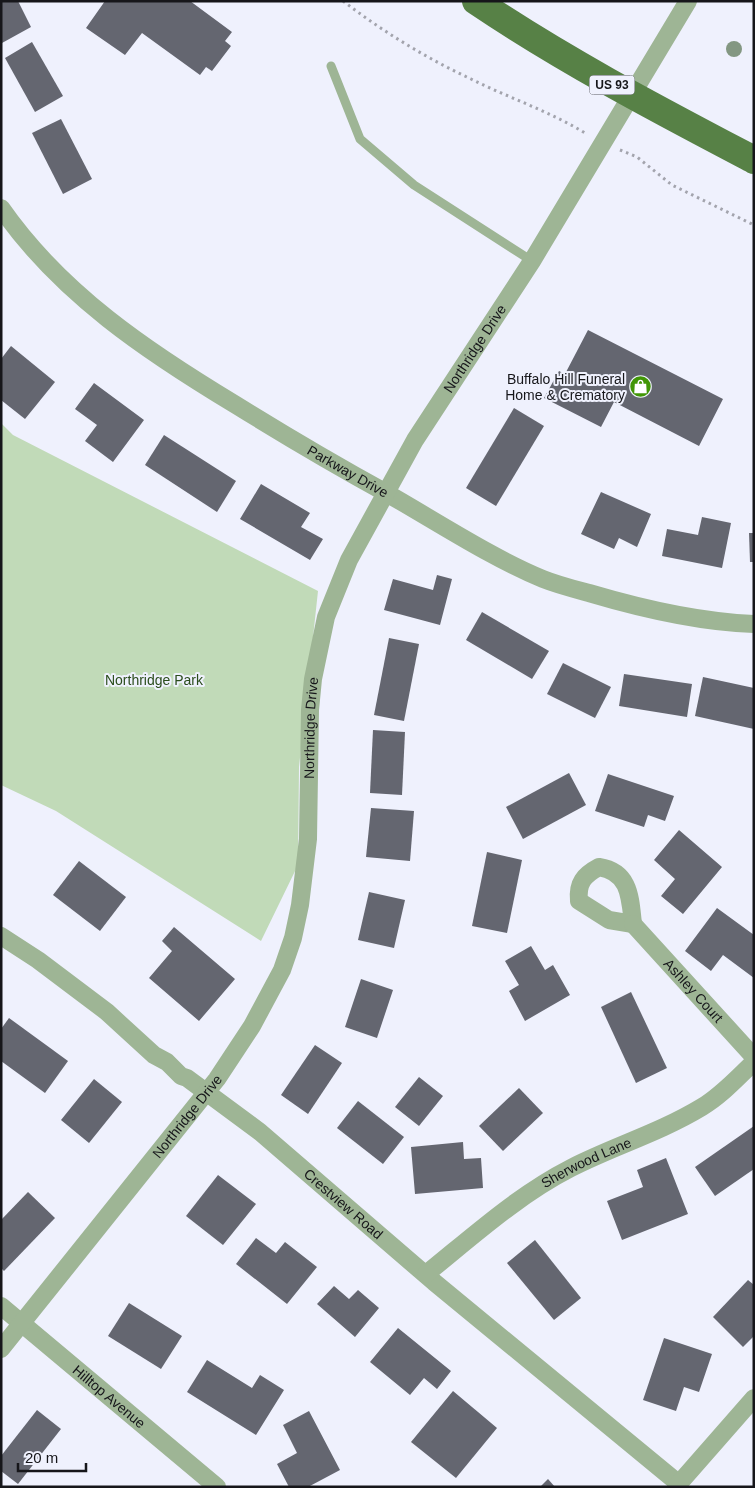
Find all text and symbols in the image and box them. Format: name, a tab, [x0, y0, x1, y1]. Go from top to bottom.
road number: US 93	[590, 76, 634, 94]
street label: Northridge Drive	[440, 301, 509, 396]
place label: Buffalo Hill Funeral Home & Crematory	[505, 371, 625, 403]
shop icon: Buffalo Hill Funeral Home & Crematory	[629, 375, 653, 399]
street label: Parkway Drive	[305, 442, 391, 501]
park label: Northridge Park	[105, 672, 204, 688]
street label: Northridge Drive	[301, 676, 321, 779]
street label: Ashley Court	[661, 956, 727, 1026]
street label: Northridge Drive	[149, 1071, 225, 1161]
street label: Sherwood Lane	[538, 1134, 634, 1191]
street label: Crestview Road	[301, 1166, 386, 1242]
street label: Hilltop Avenue	[70, 1362, 149, 1432]
scale bar	[18, 1440, 85, 1472]
text: 20 m	[25, 1449, 58, 1466]

